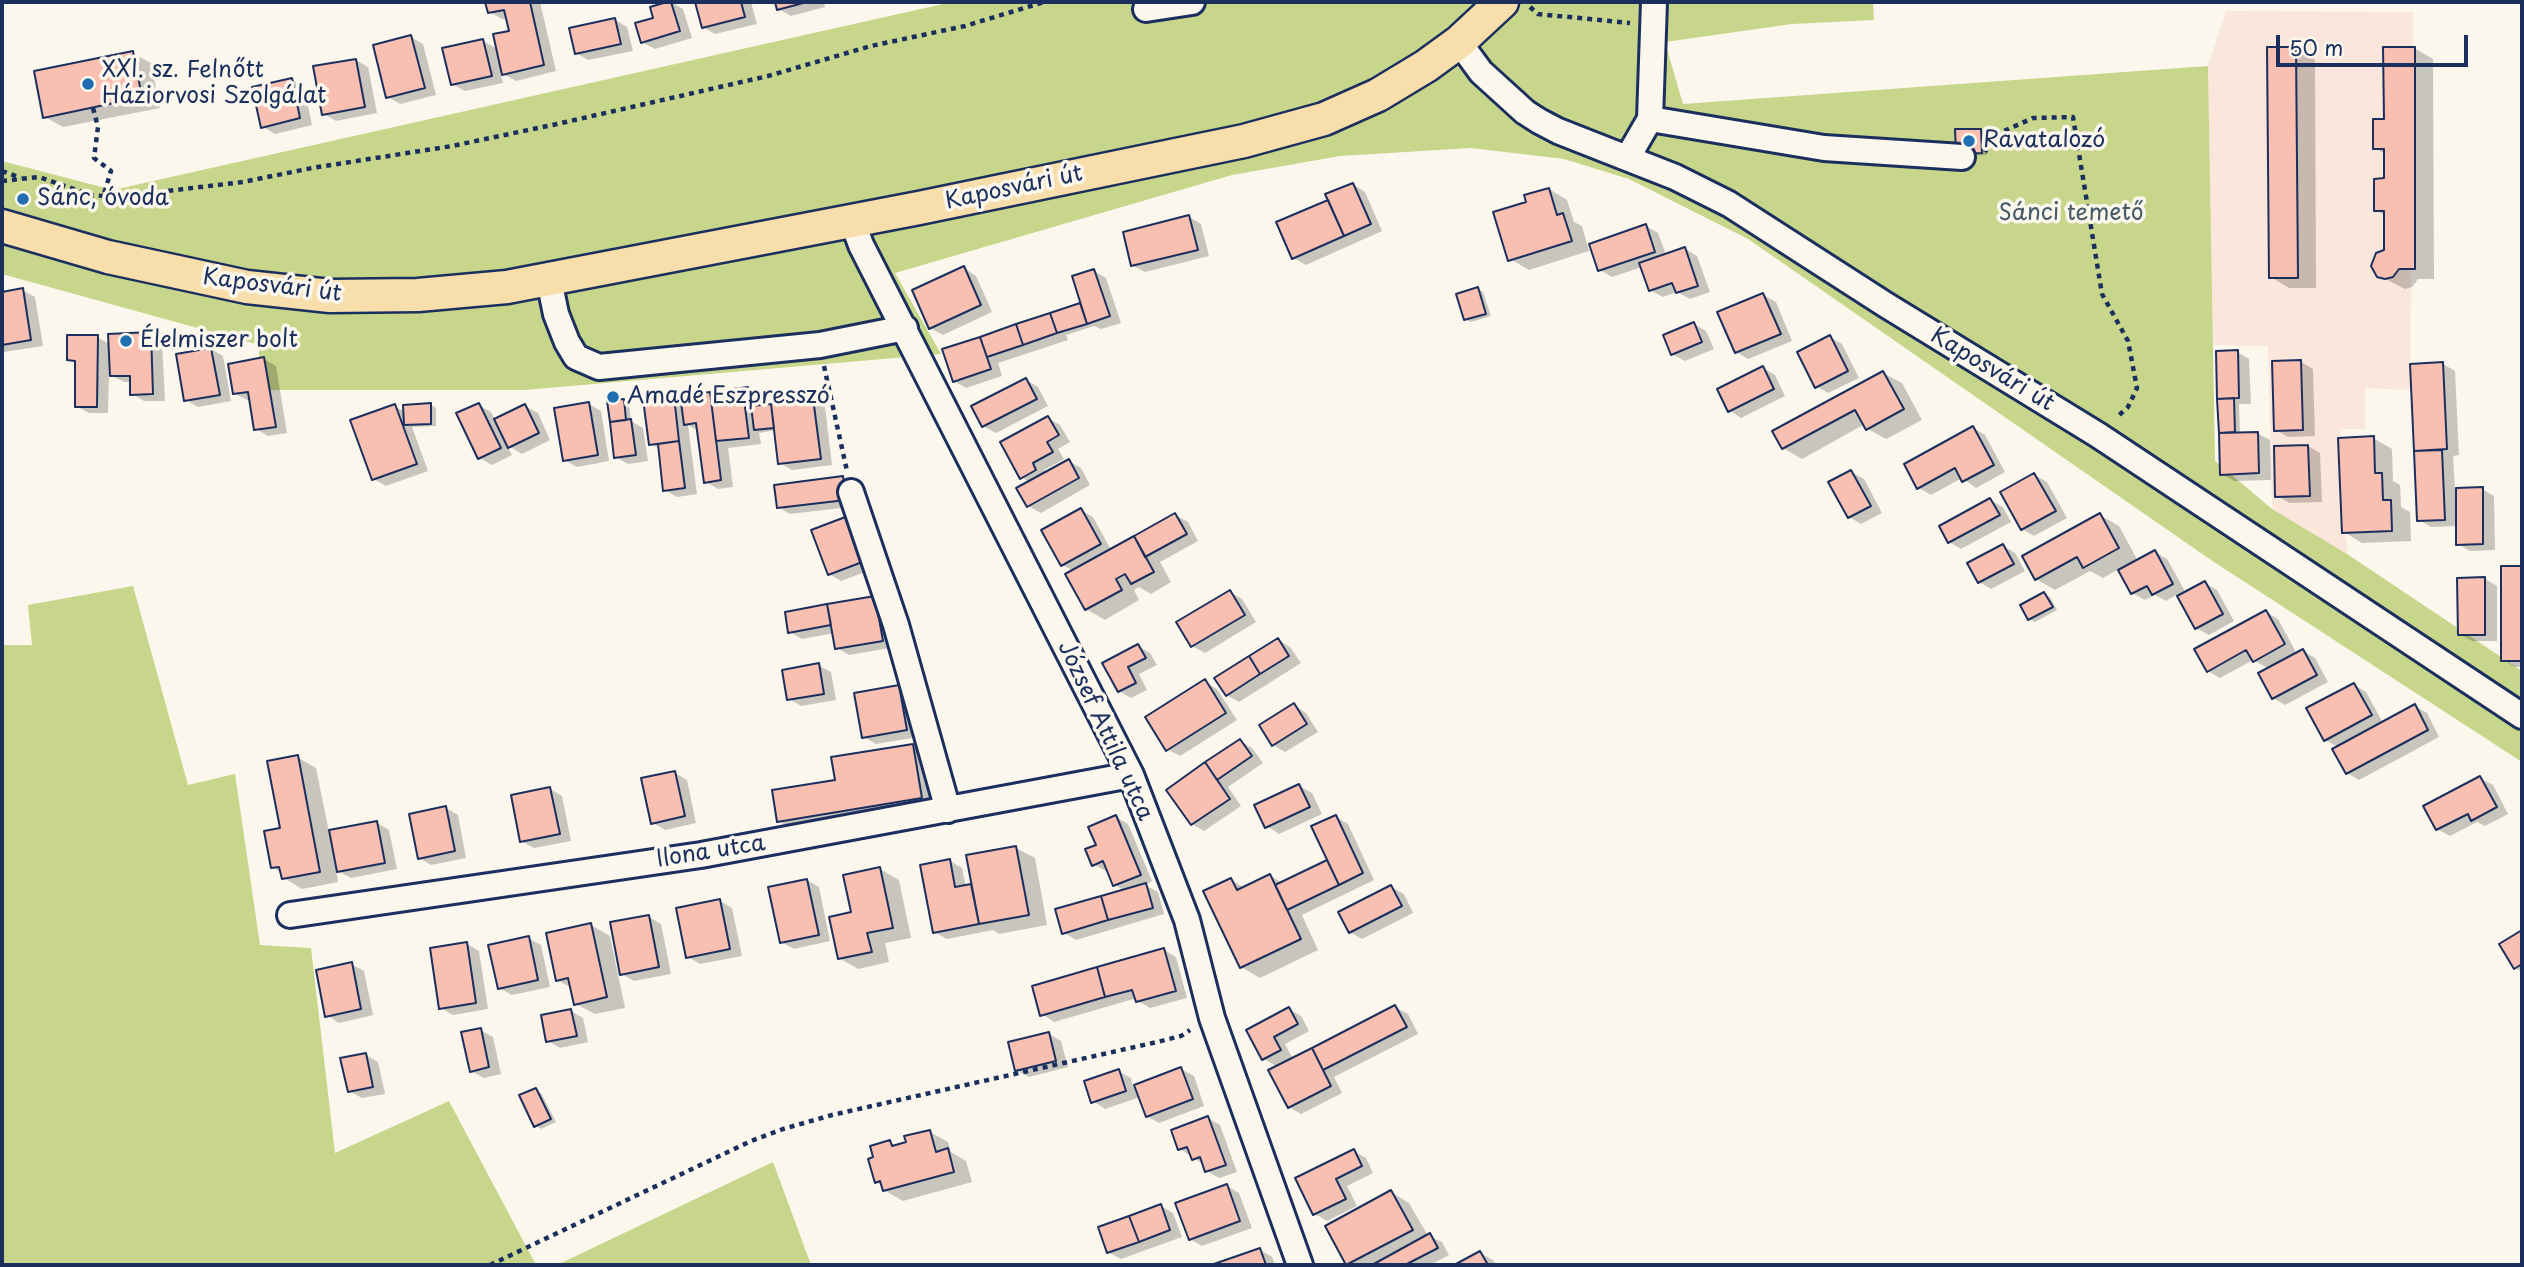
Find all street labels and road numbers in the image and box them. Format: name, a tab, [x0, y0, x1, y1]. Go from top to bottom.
street label: Kaposvári út	[943, 160, 1085, 216]
street label: Kaposvári út	[201, 264, 343, 308]
street label: Kaposvári út	[1925, 322, 2059, 418]
street label: József Attila utca	[1051, 637, 1159, 825]
street label: Ilona utca	[655, 830, 767, 874]

